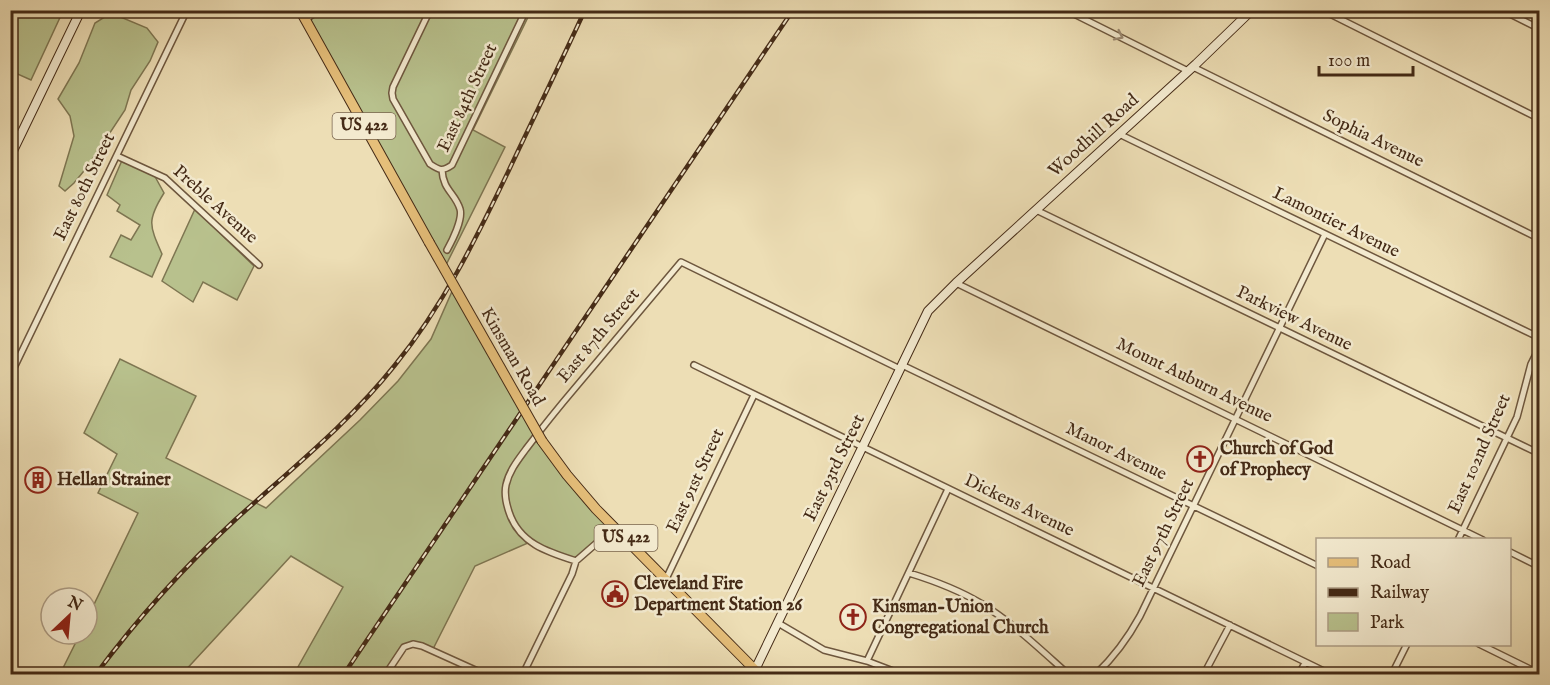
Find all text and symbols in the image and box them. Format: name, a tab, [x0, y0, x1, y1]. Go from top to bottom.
one-way arrow	[1112, 29, 1123, 41]
scale bar	[1319, 39, 1414, 77]
street label: East 84th Street	[433, 40, 503, 156]
text: 100 m	[1328, 50, 1370, 73]
street label: Woodhill Road	[1044, 89, 1144, 183]
street label: Sophia Avenue	[1319, 105, 1427, 173]
road number: US 422	[332, 113, 395, 139]
street label: East 80th Street	[49, 129, 121, 245]
street label: Preble Avenue	[168, 161, 262, 249]
street label: Lamontier Avenue	[1269, 182, 1403, 264]
street label: Parkview Avenue	[1232, 281, 1356, 357]
street label: East 87th Street	[553, 284, 645, 388]
street label: Kinsman Road	[475, 304, 550, 411]
street label: Mount Auburn Avenue	[1112, 333, 1276, 429]
street label: East 102nd Street	[1443, 391, 1517, 517]
street label: East 93rd Street	[799, 411, 871, 525]
street label: Manor Avenue	[1062, 418, 1170, 486]
street label: East 91st Street	[662, 425, 730, 537]
place label: Church of God of Prophecy	[1220, 438, 1334, 482]
church icon: Church of God of Prophecy	[1185, 444, 1215, 474]
building icon: Hellan Strainer	[23, 465, 53, 495]
place label: Hellan Strainer	[57, 469, 171, 492]
street label: Dickens Avenue	[960, 469, 1078, 543]
street label: East 97th Street	[1128, 475, 1200, 591]
road number: US 422	[594, 525, 658, 551]
legend	[1316, 538, 1511, 646]
text: Road	[1370, 552, 1411, 575]
place label: Cleveland Fire Department Station 26	[634, 573, 803, 617]
public building icon: Cleveland Fire Department Station 26	[600, 579, 630, 609]
text: Railway	[1370, 582, 1429, 605]
north arrow	[39, 586, 99, 646]
text: N	[63, 592, 85, 616]
place label: Kinsman-Union Congregational Church	[872, 596, 1049, 640]
church icon: Kinsman-Union Congregational Church	[838, 602, 868, 632]
text: Park	[1370, 612, 1405, 635]

